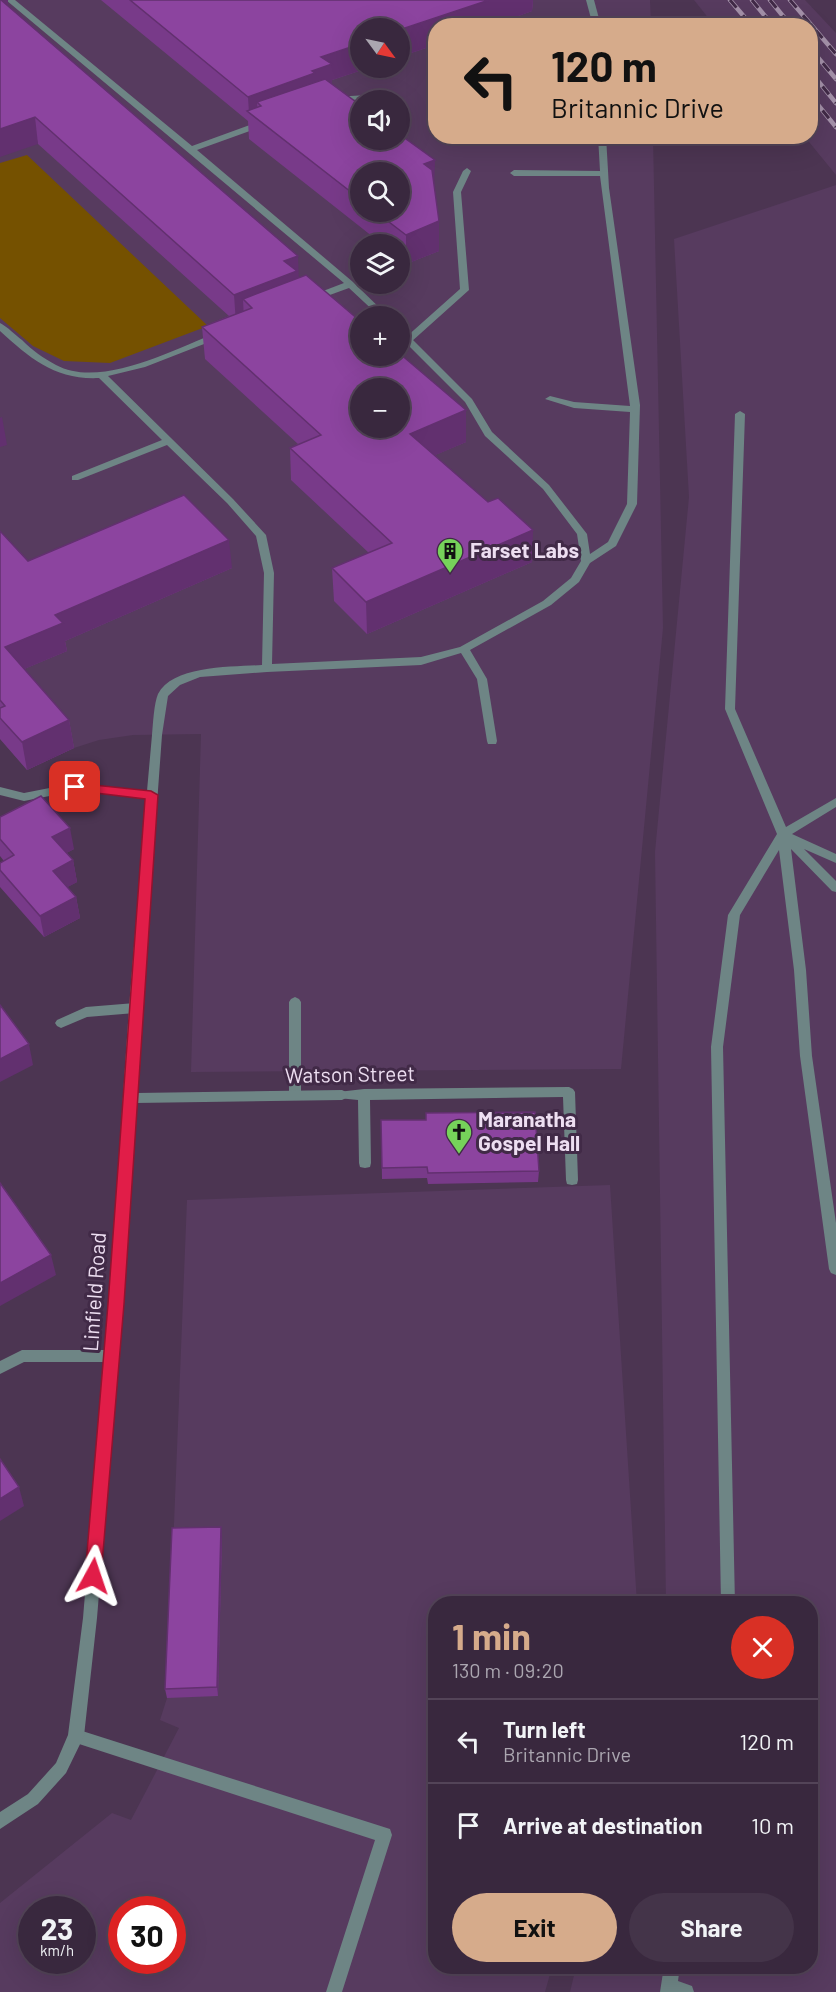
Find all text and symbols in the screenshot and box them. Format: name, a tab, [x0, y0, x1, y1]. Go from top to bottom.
north arrow	[350, 18, 410, 78]
map controls	[350, 18, 410, 438]
text: 120 m	[551, 40, 657, 90]
icon: left	[452, 42, 530, 120]
button: sound	[350, 90, 410, 150]
text: Britannic Drive	[551, 91, 724, 123]
button: search	[350, 162, 410, 222]
button: layers	[350, 234, 410, 294]
button: +	[350, 306, 410, 366]
button: −	[350, 378, 410, 438]
building icon: Farset Labs	[435, 536, 465, 574]
place label: Farset Labs	[470, 537, 579, 562]
pin	[49, 761, 100, 812]
icon: arrive	[58, 770, 91, 803]
street label: Watson Street	[285, 1060, 415, 1087]
place label: Maranatha Gospel Hall	[478, 1106, 580, 1155]
church icon: Maranatha Gospel Hall	[444, 1117, 474, 1155]
street label: Linfield Road	[77, 1231, 110, 1352]
position arrow	[61, 1544, 125, 1608]
text: 1 min	[452, 1614, 531, 1657]
button: close	[731, 1616, 794, 1679]
text: 130 m · 09:20	[452, 1658, 564, 1682]
text: Turn left	[503, 1716, 586, 1742]
icon: left	[452, 1725, 485, 1758]
text: 120 m	[739, 1728, 794, 1754]
text: Britannic Drive	[503, 1742, 631, 1766]
icon: arrive	[452, 1809, 485, 1842]
text: Arrive at destination	[503, 1812, 702, 1838]
text: 10 m	[751, 1812, 794, 1838]
button: Exit	[452, 1893, 617, 1962]
button: Share	[629, 1893, 794, 1962]
speed limit sign: 30	[108, 1896, 186, 1974]
text: 23	[41, 1910, 73, 1946]
text: km/h	[40, 1941, 74, 1959]

